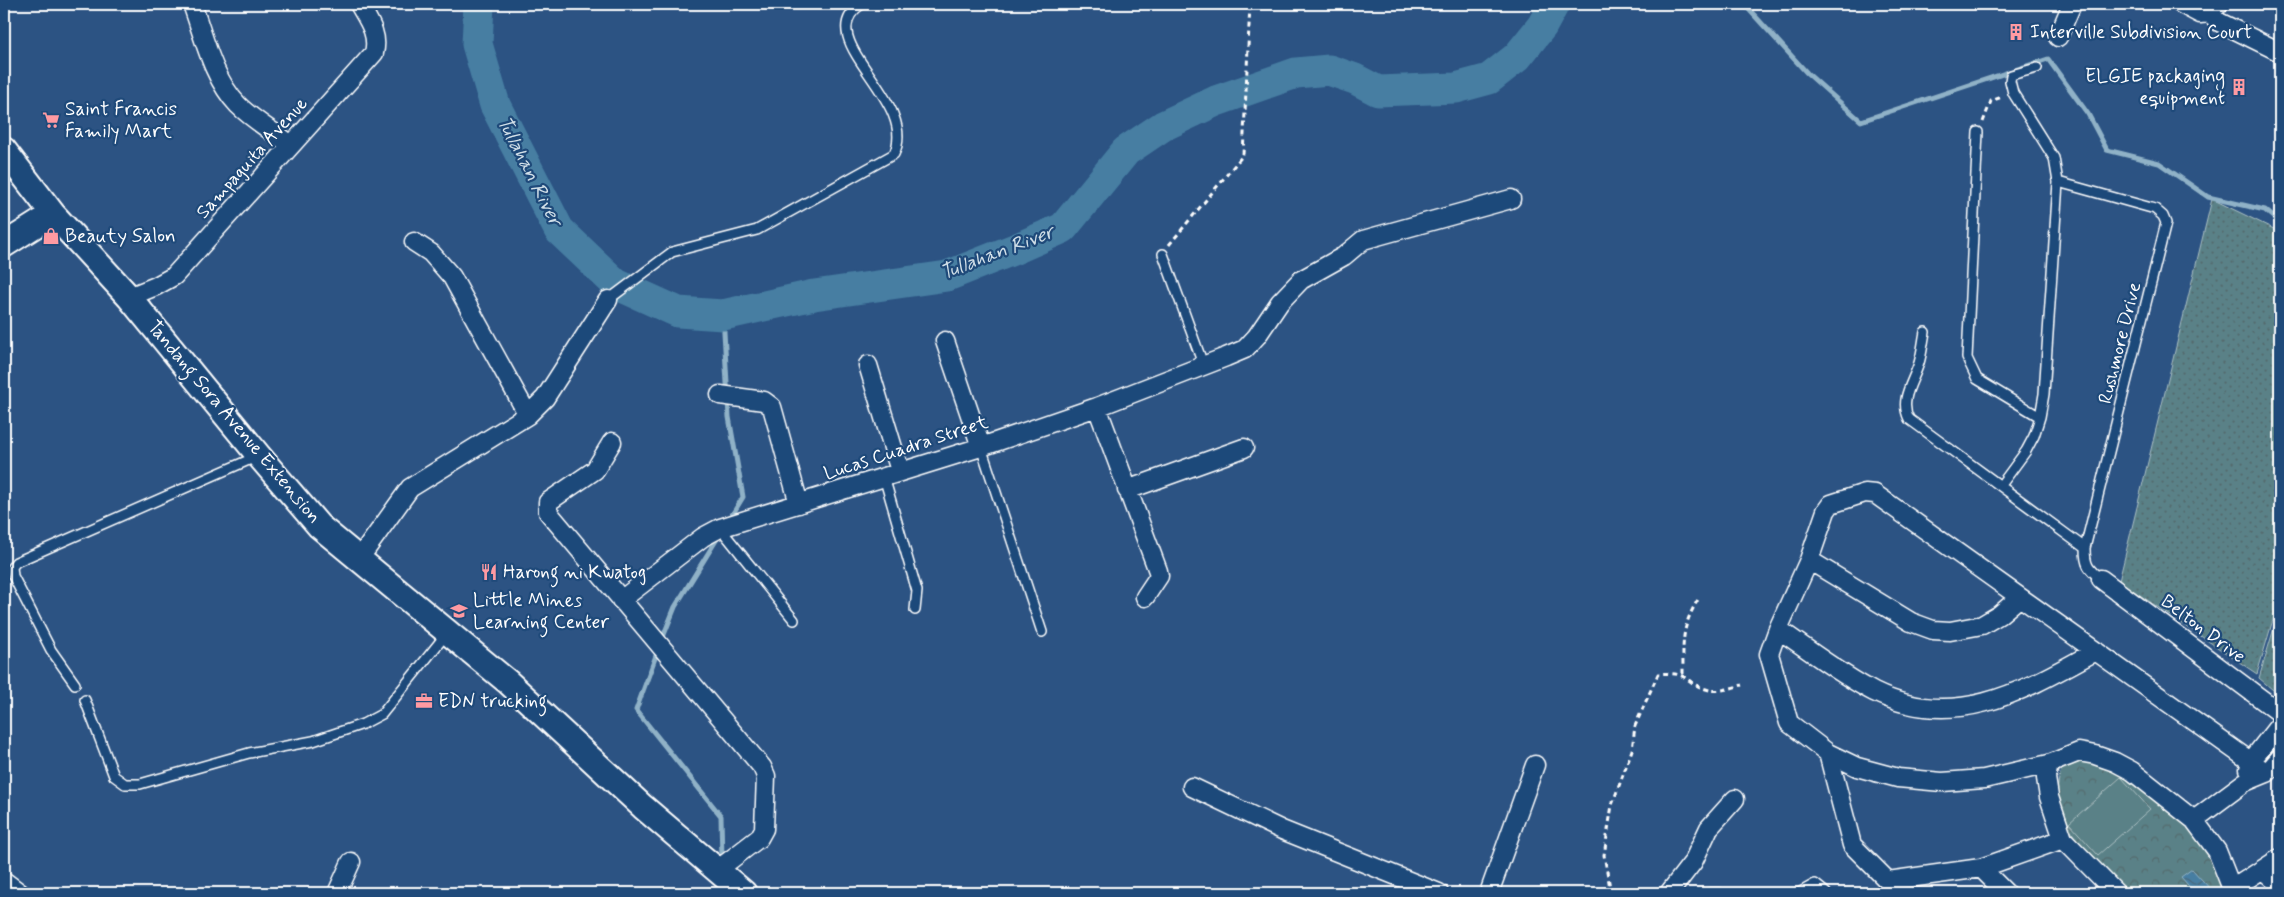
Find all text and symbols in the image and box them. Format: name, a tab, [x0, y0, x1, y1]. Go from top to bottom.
place label: Interville Subdivision Court	[2030, 20, 2252, 45]
building icon: Interville Subdivision Court	[2006, 22, 2026, 42]
place label: ELGIE packaging equipment	[2085, 64, 2225, 111]
building icon: ELGIE packaging equipment	[2229, 77, 2249, 97]
street label: Sampaguita Avenue	[191, 92, 314, 225]
place label: Saint Francis Family Mart	[65, 97, 177, 145]
supermarket icon: Saint Francis Family Mart	[41, 110, 61, 130]
water label: Tullahan River	[490, 112, 569, 233]
water label: Tullahan River	[936, 218, 1060, 287]
place label: Beauty Salon	[65, 224, 176, 249]
shop icon: Beauty Salon	[41, 226, 61, 246]
street label: Rushmore Drive	[2093, 280, 2147, 406]
street label: Tandang Sora Avenue Extension	[139, 315, 326, 531]
street label: Lucas Cuadra Street	[821, 410, 991, 486]
place label: Harong ni Kwatog	[503, 560, 646, 588]
restaurant icon: Harong ni Kwatog	[479, 562, 499, 582]
place label: Little Mines Learning Center	[473, 588, 609, 638]
street label: Belton Drive	[2156, 589, 2250, 669]
school or university icon: Little Mines Learning Center	[449, 601, 469, 621]
place label: EDN trucking	[438, 689, 547, 717]
office icon: EDN trucking	[414, 691, 434, 711]

